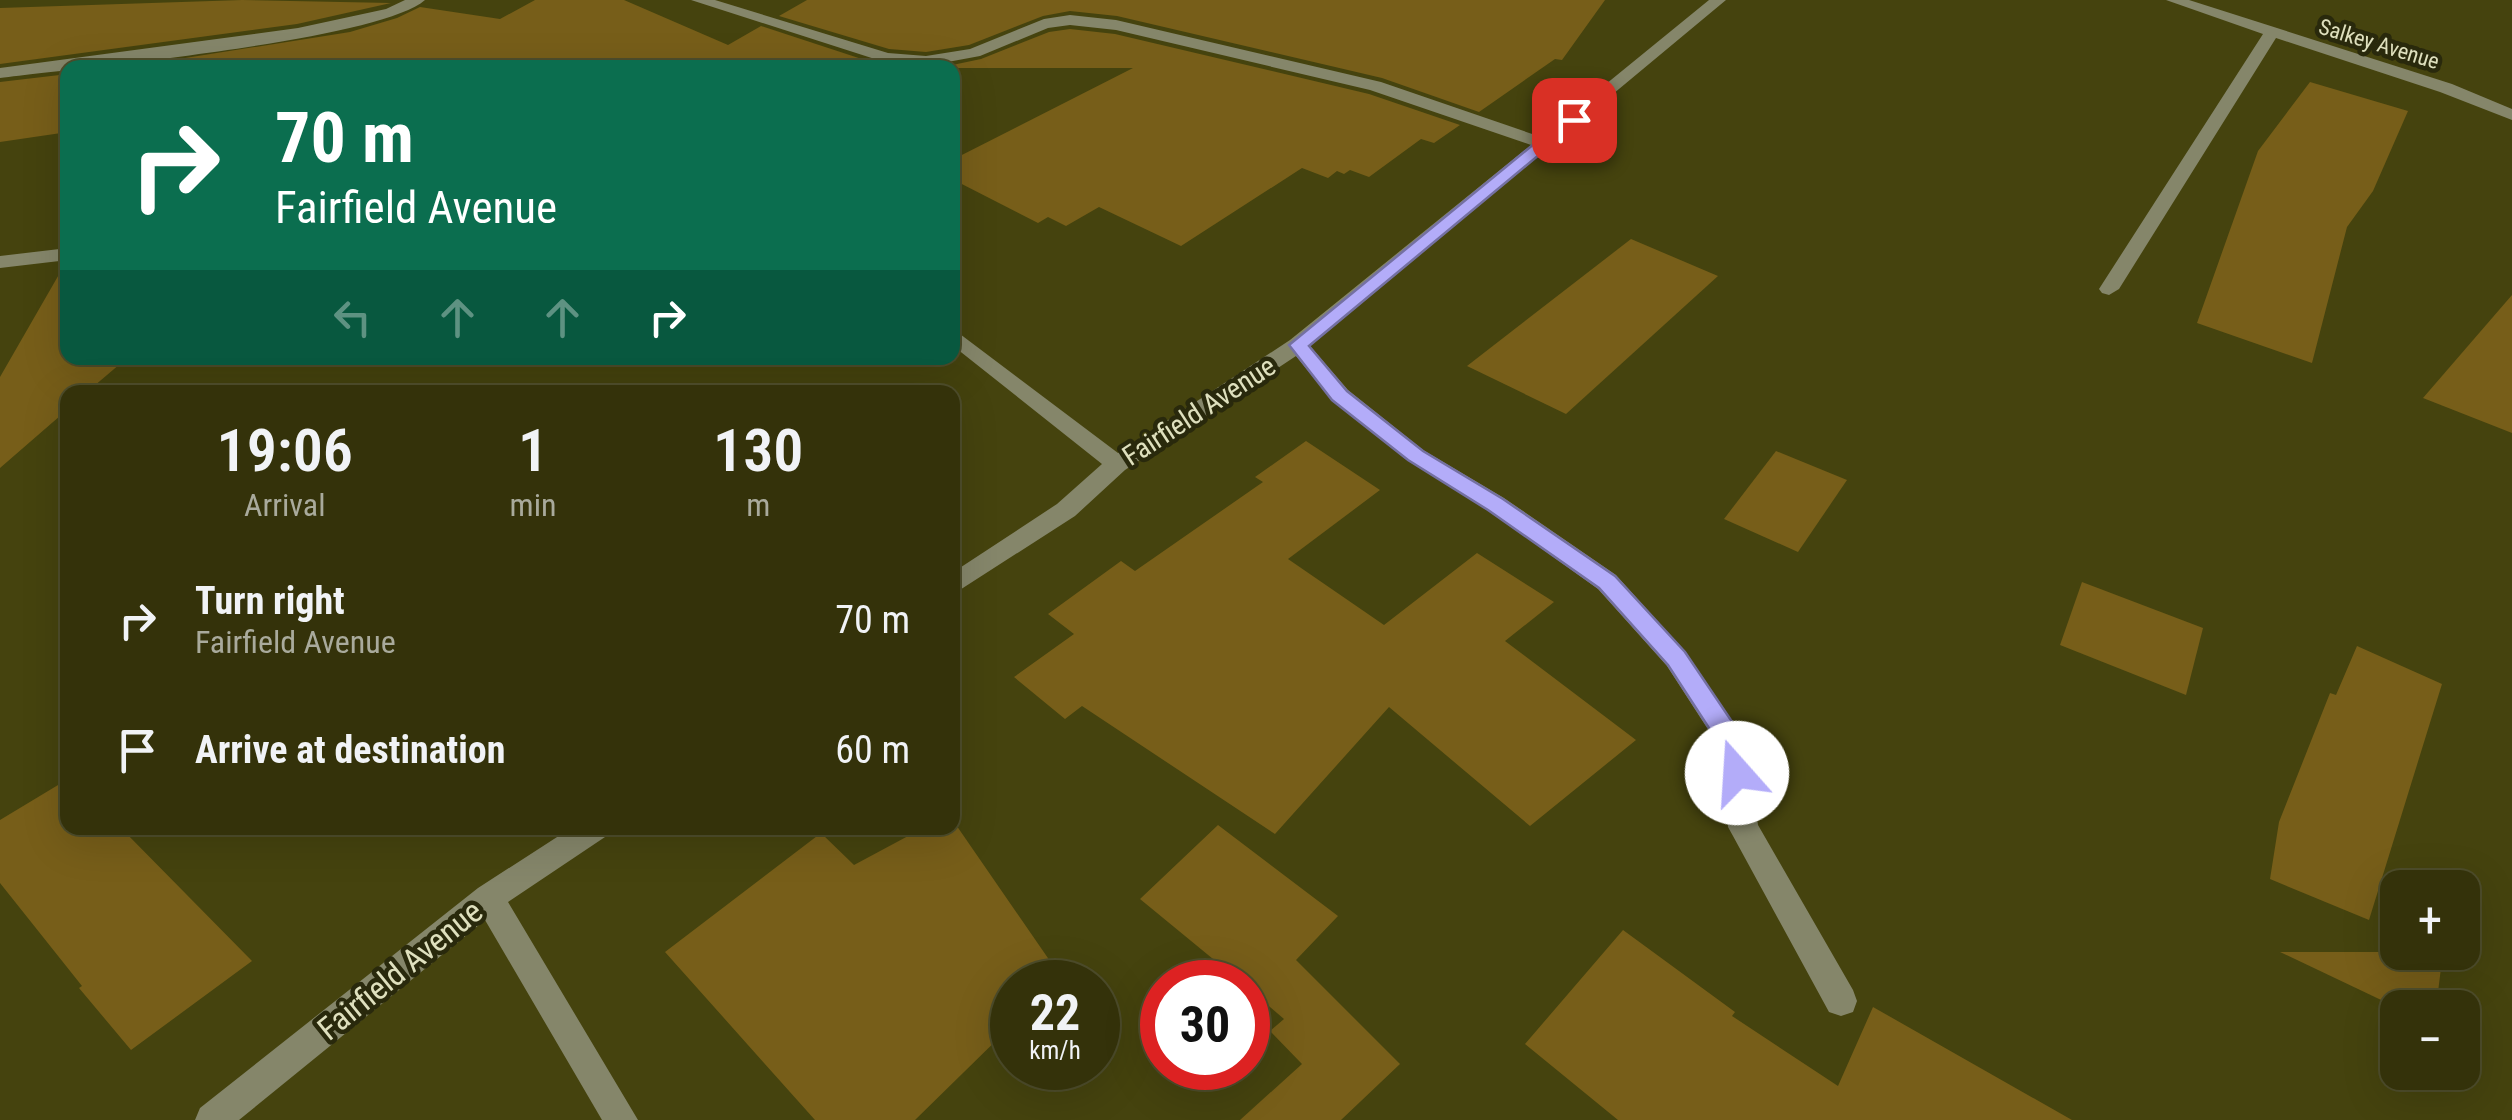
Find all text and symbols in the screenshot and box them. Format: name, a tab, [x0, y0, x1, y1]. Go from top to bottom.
street label: Salkey Avenue	[2316, 14, 2442, 74]
pin	[1532, 78, 1617, 163]
icon: arrive	[1547, 93, 1602, 148]
text: 70 m	[275, 97, 414, 179]
icon: right	[110, 100, 240, 230]
text: Fairfield Avenue	[275, 181, 557, 234]
icon: left	[325, 290, 380, 345]
icon: ahead	[430, 290, 485, 345]
icon: ahead	[535, 290, 590, 345]
icon: right	[640, 290, 695, 345]
street label: Fairfield Avenue	[1116, 349, 1282, 473]
text: 19:06	[216, 415, 353, 486]
text: 1	[518, 415, 548, 486]
text: 130	[713, 415, 803, 486]
text: Arrival	[244, 486, 325, 524]
text: min	[510, 486, 556, 524]
text: m	[746, 486, 770, 524]
text: Turn right	[195, 579, 345, 623]
icon: right	[110, 593, 165, 648]
text: 70 m	[835, 598, 910, 642]
text: Fairfield Avenue	[195, 623, 396, 661]
position arrow	[1685, 721, 1789, 825]
icon: arrive	[110, 723, 165, 778]
text: Arrive at destination	[195, 728, 505, 772]
text: 60 m	[835, 728, 910, 772]
map controls	[2380, 870, 2480, 1090]
button: +	[2380, 870, 2480, 970]
street label: Fairfield Avenue	[310, 892, 490, 1048]
speed limit sign: 30	[1140, 960, 1270, 1090]
text: 22	[1030, 984, 1080, 1042]
button: −	[2380, 990, 2480, 1090]
text: km/h	[1029, 1036, 1081, 1065]

